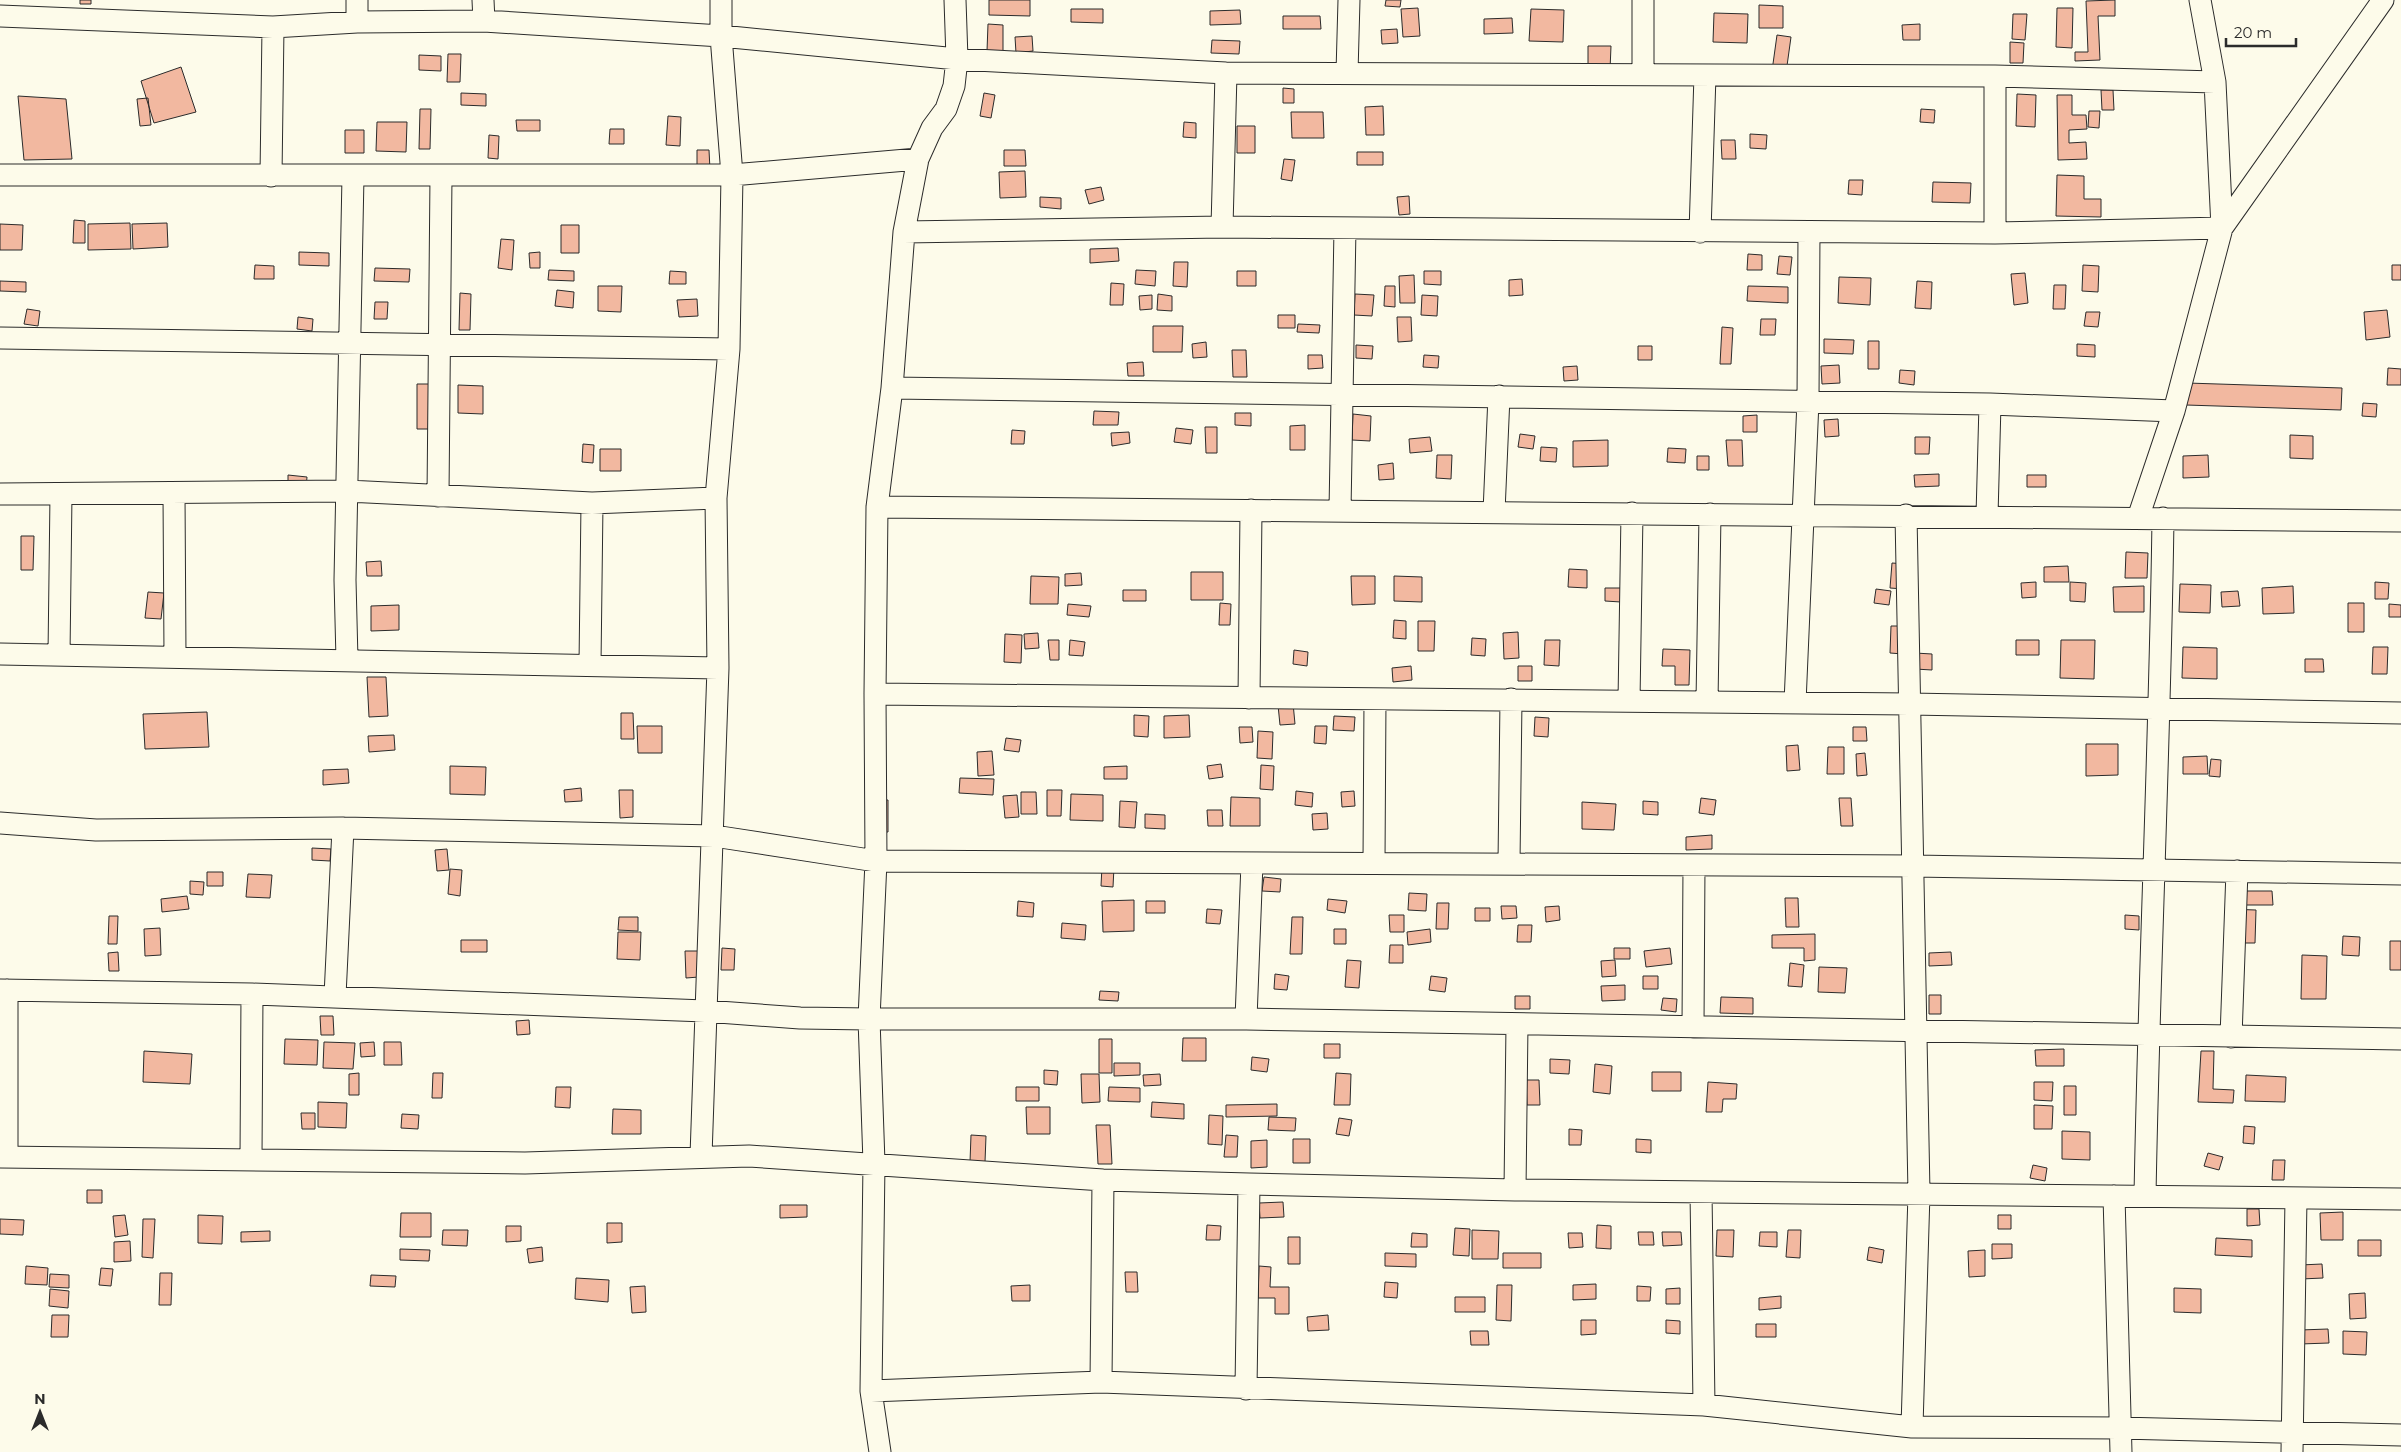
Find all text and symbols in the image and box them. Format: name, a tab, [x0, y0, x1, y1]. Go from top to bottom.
scale bar	[2226, 15, 2296, 47]
text: 20 m	[2234, 23, 2272, 42]
north arrow	[15, 1387, 65, 1437]
text: N	[34, 1390, 46, 1408]

